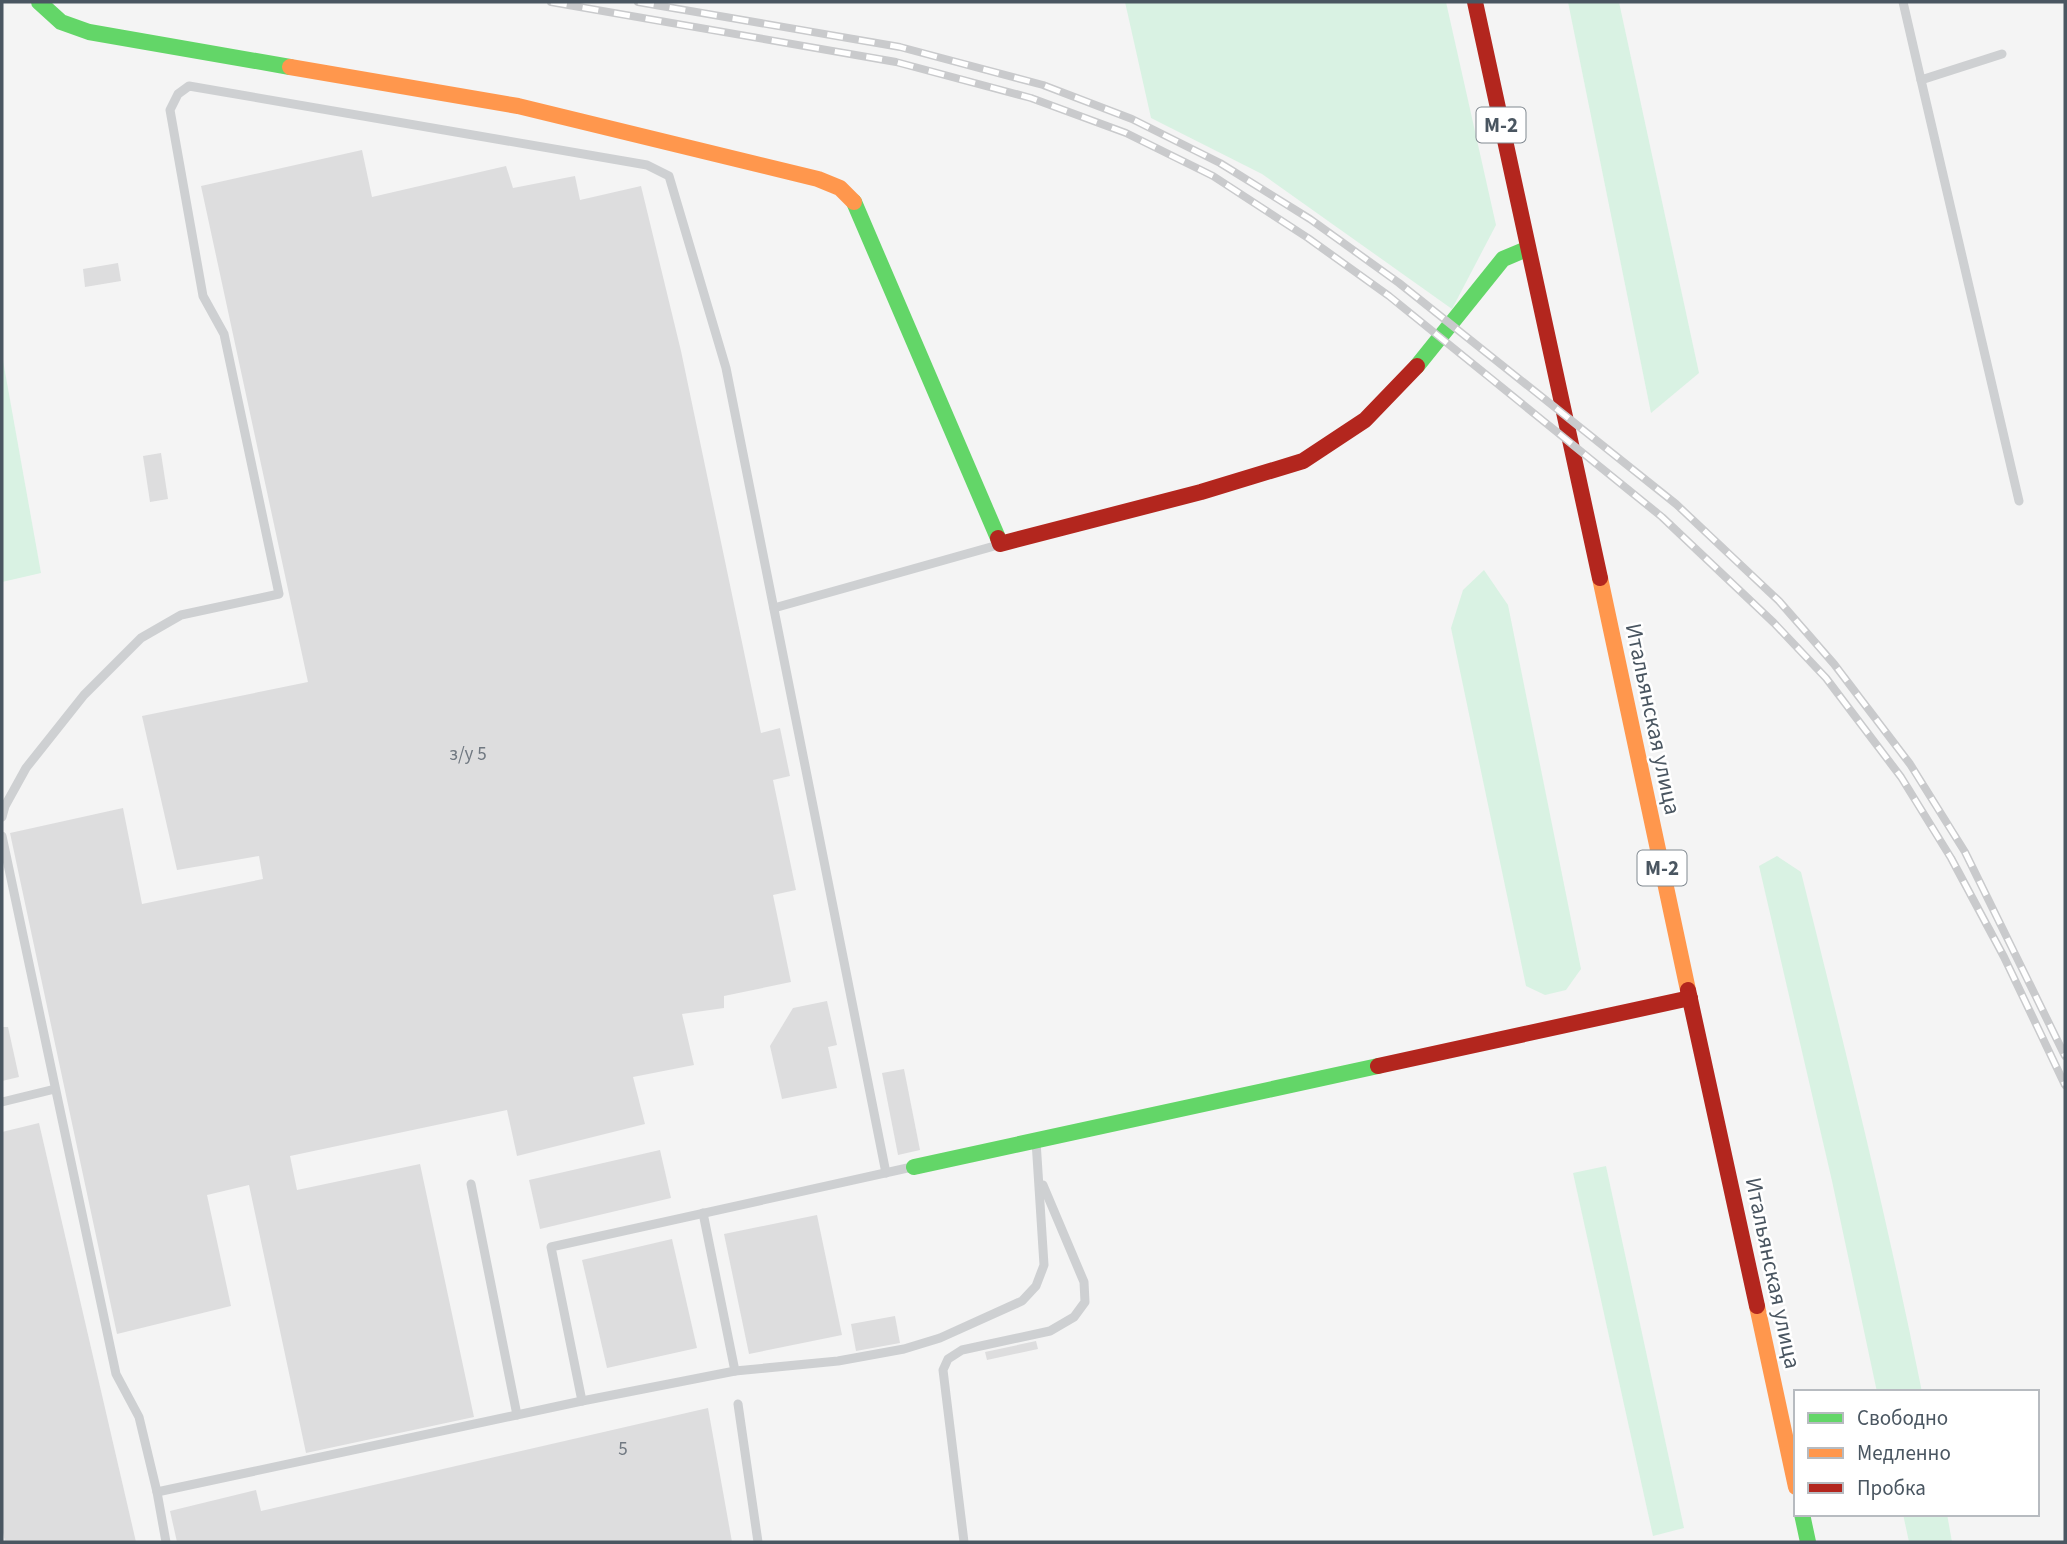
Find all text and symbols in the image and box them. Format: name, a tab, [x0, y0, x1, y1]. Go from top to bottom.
road number: М-2	[1476, 108, 1526, 142]
street label: Итальянская улица	[1617, 620, 1689, 818]
house number: з/у 5	[449, 741, 487, 768]
road number: М-2	[1638, 850, 1686, 886]
street label: Итальянская улица	[1737, 1174, 1809, 1372]
legend	[1794, 1390, 2039, 1516]
text: Свободно	[1857, 1403, 1948, 1433]
house number: 5	[618, 1436, 628, 1463]
text: Медленно	[1857, 1438, 1951, 1468]
text: Пробка	[1857, 1473, 1926, 1503]

